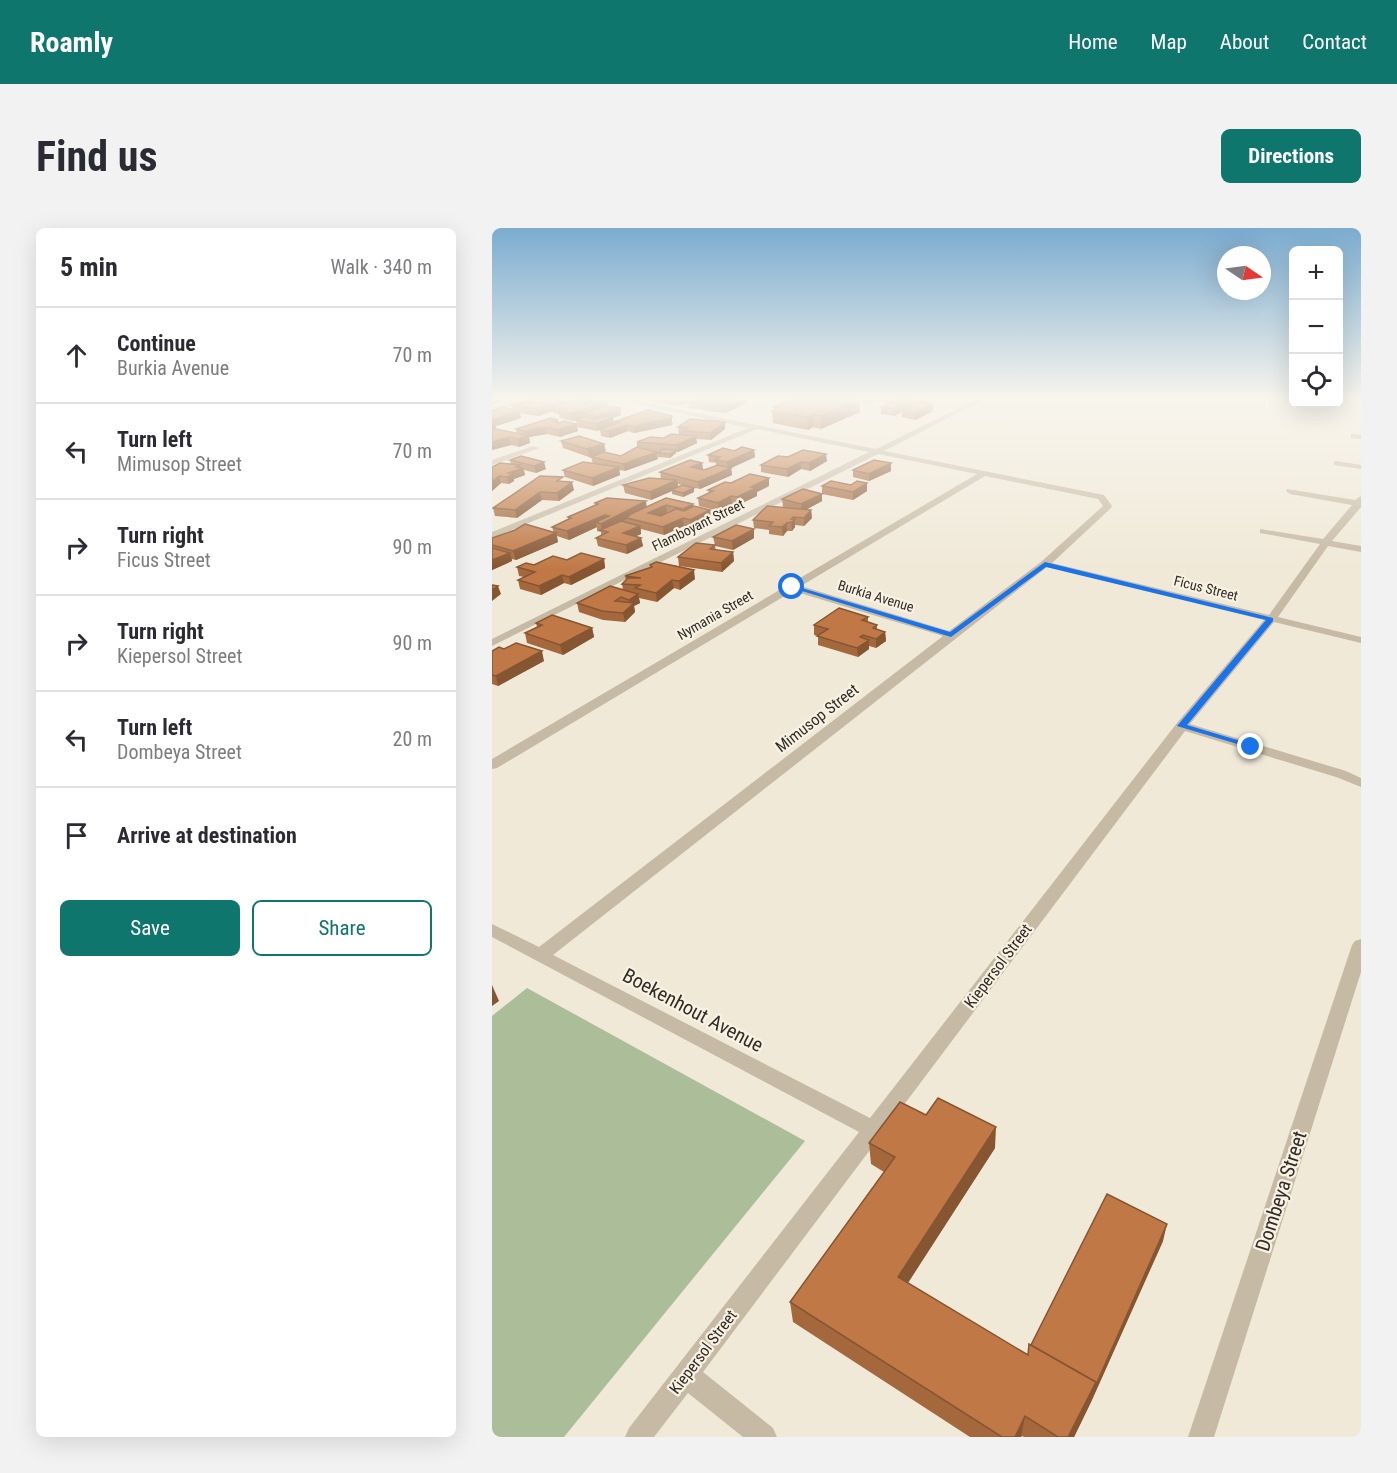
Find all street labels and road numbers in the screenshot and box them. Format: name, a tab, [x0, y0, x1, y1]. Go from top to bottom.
street label: Flamboyant Street	[649, 496, 747, 554]
street label: Ficus Street	[1172, 572, 1240, 604]
street label: Burkia Avenue	[836, 577, 916, 615]
street label: Nymania Street	[674, 587, 756, 643]
street label: Mimusop Street	[772, 680, 862, 756]
street label: Kiepersol Street	[960, 920, 1036, 1012]
street label: Boekenhout Avenue	[619, 963, 767, 1057]
street label: Dombeya Street	[1250, 1128, 1312, 1254]
street label: Kiepersol Street	[665, 1306, 741, 1398]

